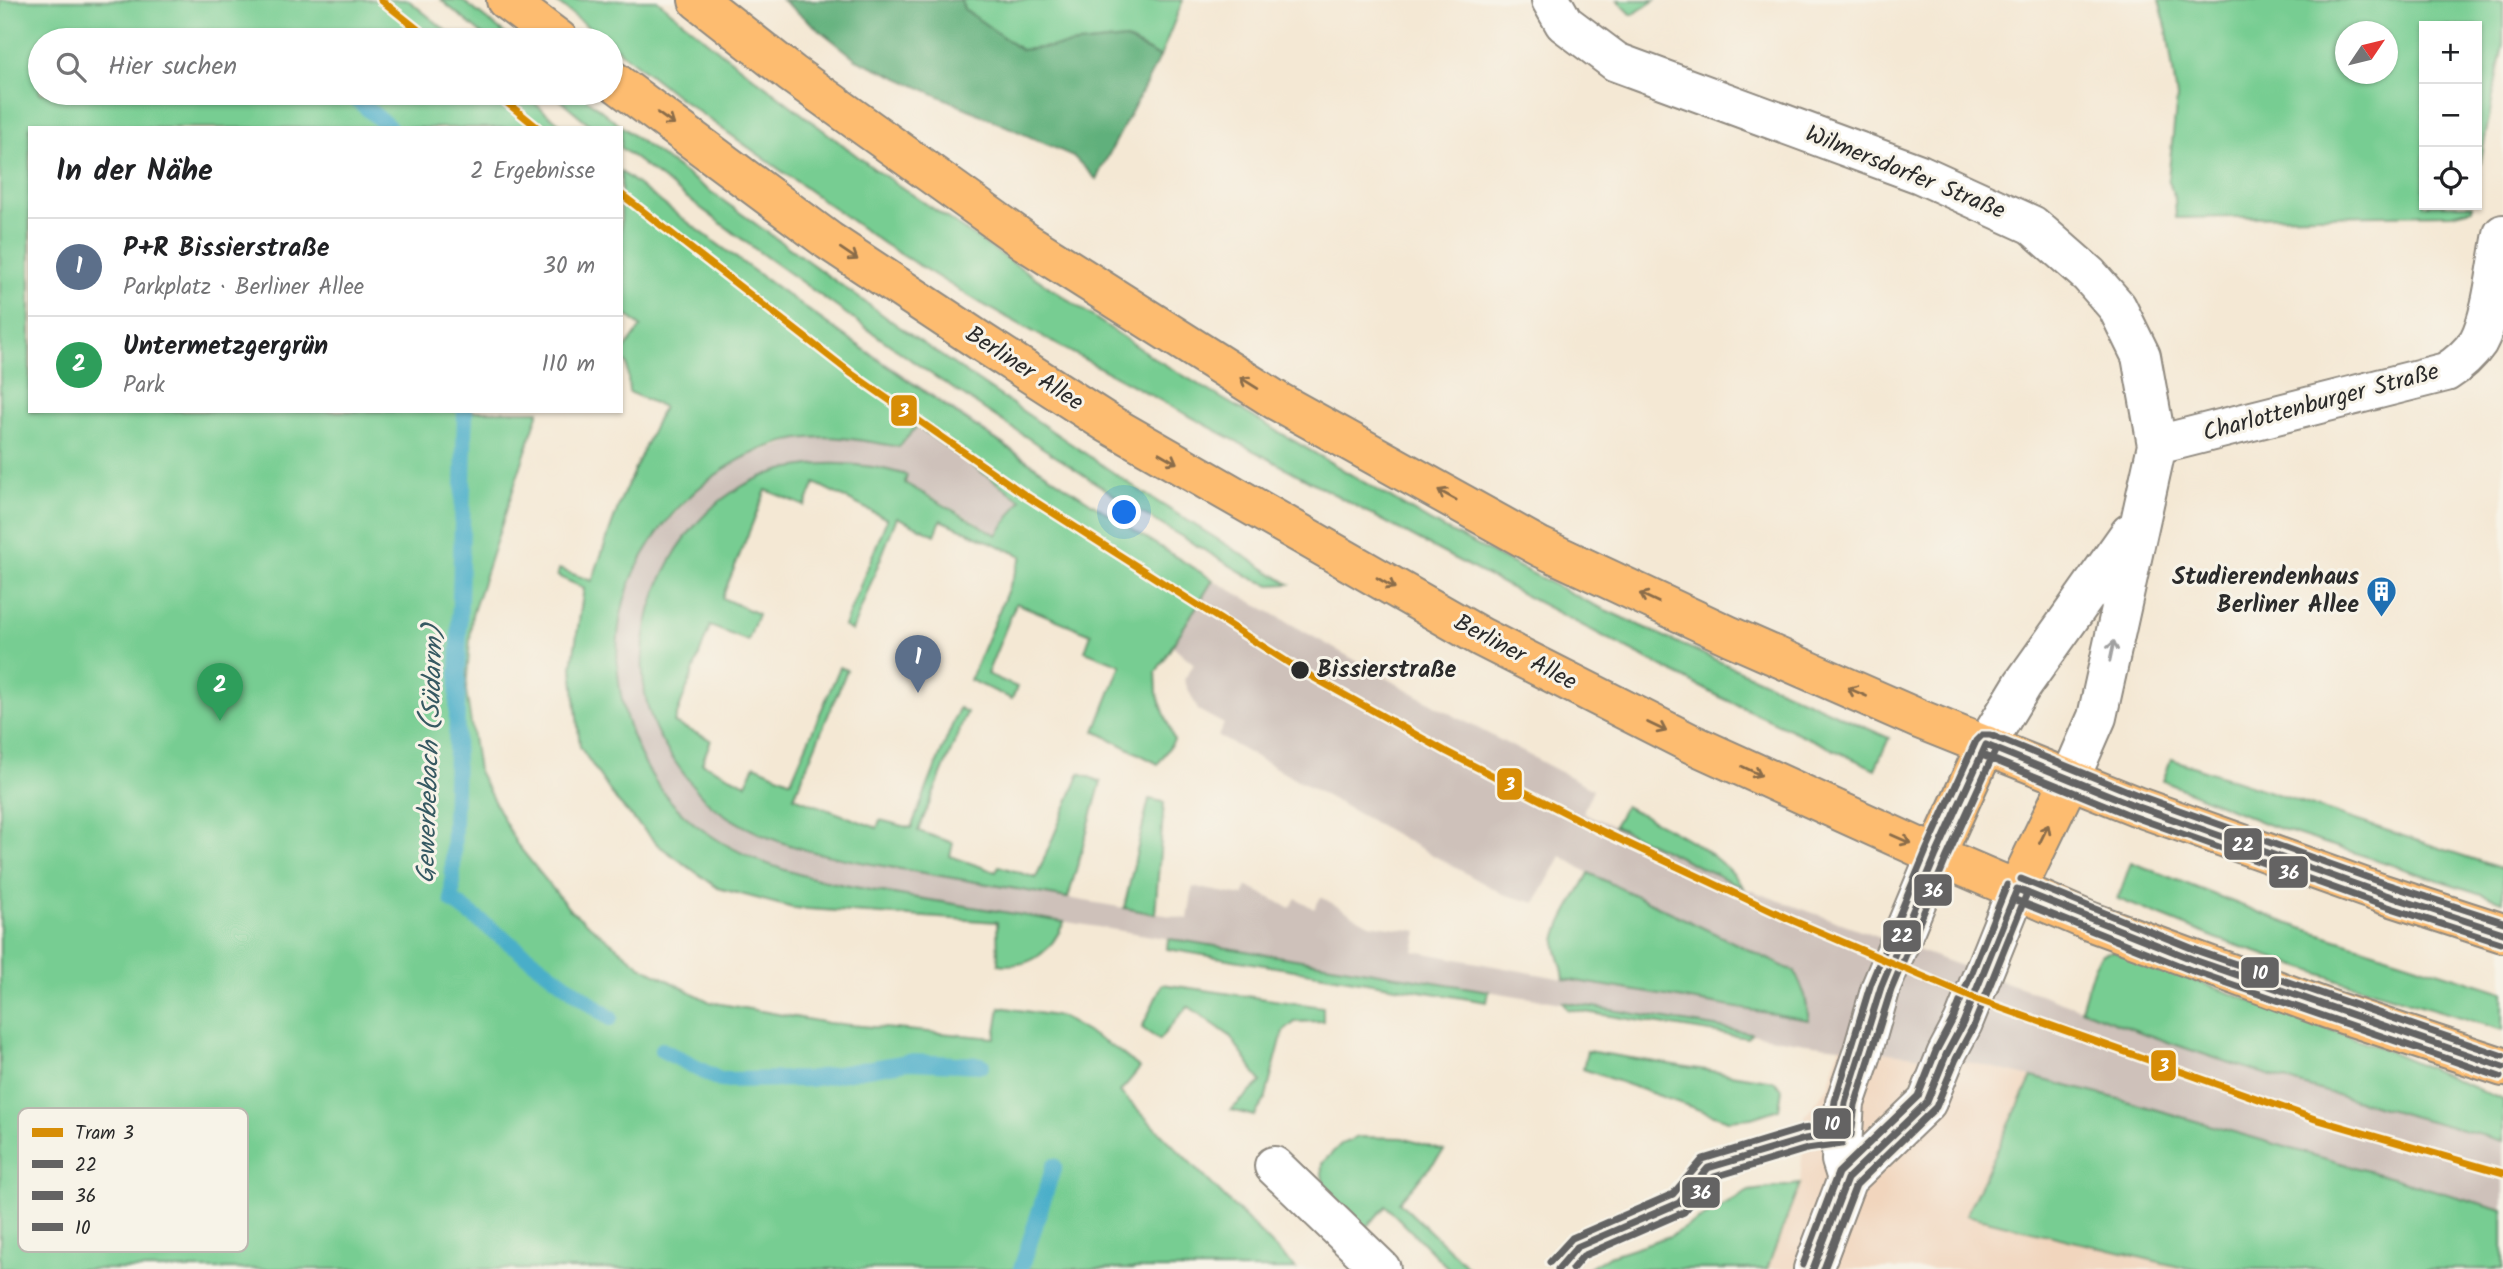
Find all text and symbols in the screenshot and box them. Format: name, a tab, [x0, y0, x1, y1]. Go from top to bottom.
north arrow	[2335, 21, 2398, 84]
map controls	[2419, 21, 2482, 210]
button: +	[2419, 21, 2482, 84]
search box	[28, 28, 623, 105]
text: Hier suchen	[108, 46, 237, 88]
icon: search	[52, 48, 90, 86]
button: −	[2419, 84, 2482, 147]
one-way arrow	[656, 112, 674, 127]
street label: Wilmersdorfer Straße	[1799, 115, 2011, 231]
button: locate	[2419, 147, 2482, 210]
text: In der Nähe	[56, 148, 213, 196]
text: 2 Ergebnisse	[470, 154, 595, 190]
text: P+R Bissierstraße	[123, 228, 329, 270]
one-way arrow	[839, 247, 858, 261]
text: 1	[76, 249, 82, 285]
text: 30 m	[543, 249, 595, 285]
text: Parkplatz · Berliner Allee	[123, 270, 364, 306]
street label: Berliner Allee	[957, 316, 1091, 422]
text: Untermetzgergrün	[123, 326, 328, 368]
text: 2	[72, 347, 86, 383]
text: 110 m	[542, 347, 595, 383]
street label: Charlottenburger Straße	[2198, 353, 2444, 453]
text: Park	[123, 368, 165, 404]
one-way arrow	[1240, 375, 1259, 390]
line badge: 3	[890, 394, 918, 427]
text: 3	[898, 397, 909, 427]
one-way arrow	[1157, 451, 1177, 465]
one-way arrow	[1437, 488, 1457, 502]
your location	[1107, 495, 1141, 529]
place label: Studierendenhaus Berliner Allee	[2172, 558, 2359, 625]
building icon: Studierendenhaus Berliner Allee	[2365, 574, 2399, 618]
one-way arrow	[1376, 576, 1396, 590]
one-way arrow	[1639, 591, 1660, 605]
street label: Berliner Allee	[1446, 604, 1584, 702]
water label: Gewerbebach (Südarm)	[405, 621, 457, 884]
pin: 1	[895, 635, 941, 693]
one-way arrow	[2105, 640, 2119, 663]
place label: Bissierstraße	[1317, 651, 1457, 690]
marker: Bissierstraße	[1289, 659, 1311, 681]
pin: 2	[197, 663, 243, 721]
one-way arrow	[1846, 685, 1868, 698]
one-way arrow	[1646, 720, 1667, 734]
one-way arrow	[1741, 765, 1762, 779]
line badge: 3	[1496, 767, 1523, 801]
text: 3	[1504, 771, 1515, 801]
one-way arrow	[2037, 824, 2051, 845]
line badge: 22	[2223, 827, 2263, 861]
text: 22	[2232, 831, 2254, 861]
one-way arrow	[1890, 833, 1911, 846]
line badge: 36	[2268, 855, 2309, 889]
text: 36	[2278, 859, 2299, 889]
line badge: 36	[1913, 873, 1953, 907]
text: 36	[1922, 877, 1943, 907]
line badge: 22	[1882, 919, 1922, 953]
text: 22	[1891, 922, 1913, 952]
line badge: 10	[2240, 956, 2280, 989]
text: 10	[2252, 959, 2268, 989]
line badge: 3	[2150, 1049, 2177, 1082]
text: 3	[2158, 1052, 2169, 1082]
line badge: 10	[1812, 1107, 1852, 1140]
legend	[18, 1108, 248, 1252]
text: 10	[1824, 1110, 1840, 1140]
text: Tram 3	[75, 1119, 134, 1149]
text: 22	[75, 1151, 97, 1181]
line badge: 36	[1681, 1176, 1721, 1209]
text: 36	[1690, 1179, 1711, 1209]
text: 36	[75, 1182, 96, 1212]
text: 10	[75, 1214, 90, 1244]

